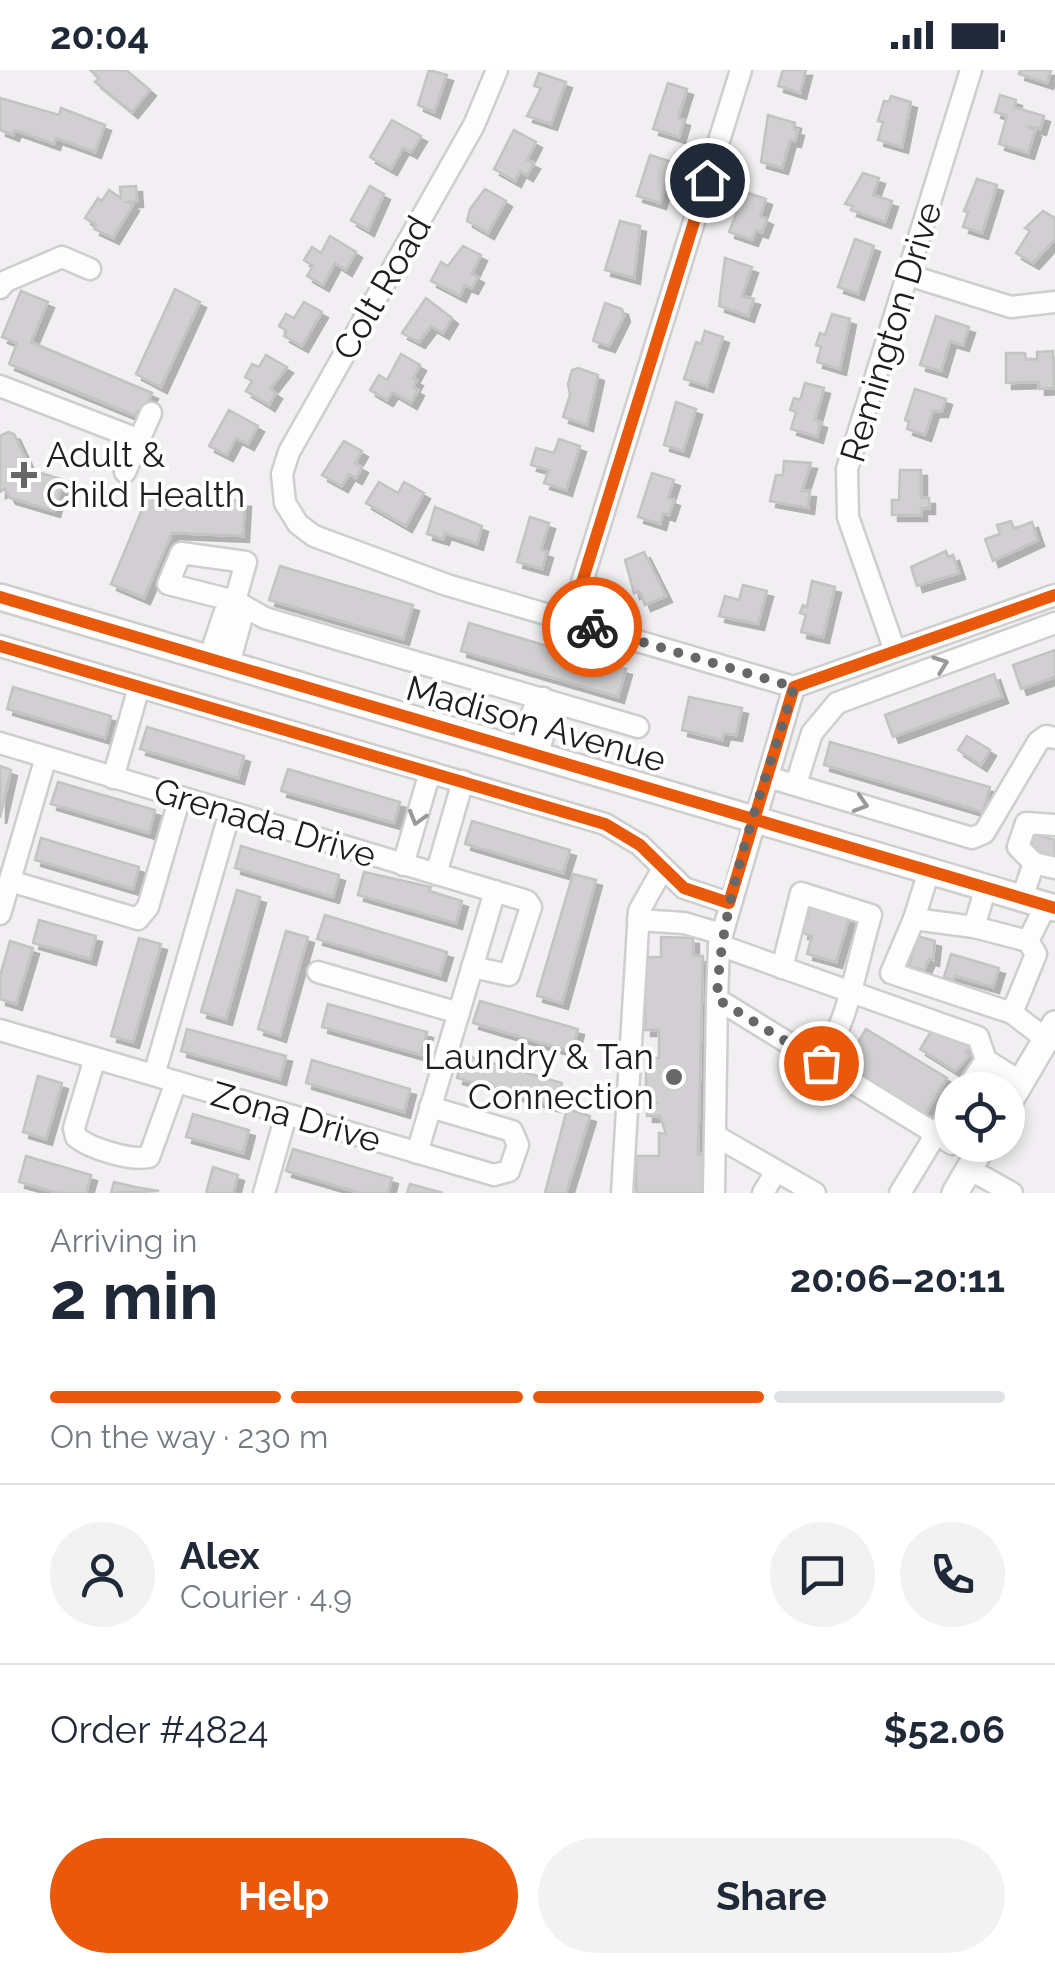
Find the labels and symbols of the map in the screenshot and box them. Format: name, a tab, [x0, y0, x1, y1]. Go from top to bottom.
pin	[665, 138, 750, 223]
street label: Remington Drive	[831, 197, 950, 467]
street label: Colt Road	[324, 209, 439, 367]
place label: Adult & Child Health	[46, 434, 245, 515]
marker: Adult & Child Health	[11, 462, 37, 488]
courier	[542, 577, 642, 677]
one-way arrow	[932, 655, 949, 676]
street label: Madison Avenue	[402, 667, 670, 780]
street label: Grenada Drive	[149, 769, 381, 876]
one-way arrow	[852, 792, 869, 813]
one-way arrow	[407, 809, 428, 826]
pin	[779, 1021, 864, 1106]
place label: Laundry & Tan Connection	[424, 1036, 654, 1117]
marker: Laundry & Tan Connection	[663, 1066, 685, 1088]
street label: Zona Drive	[207, 1073, 386, 1160]

